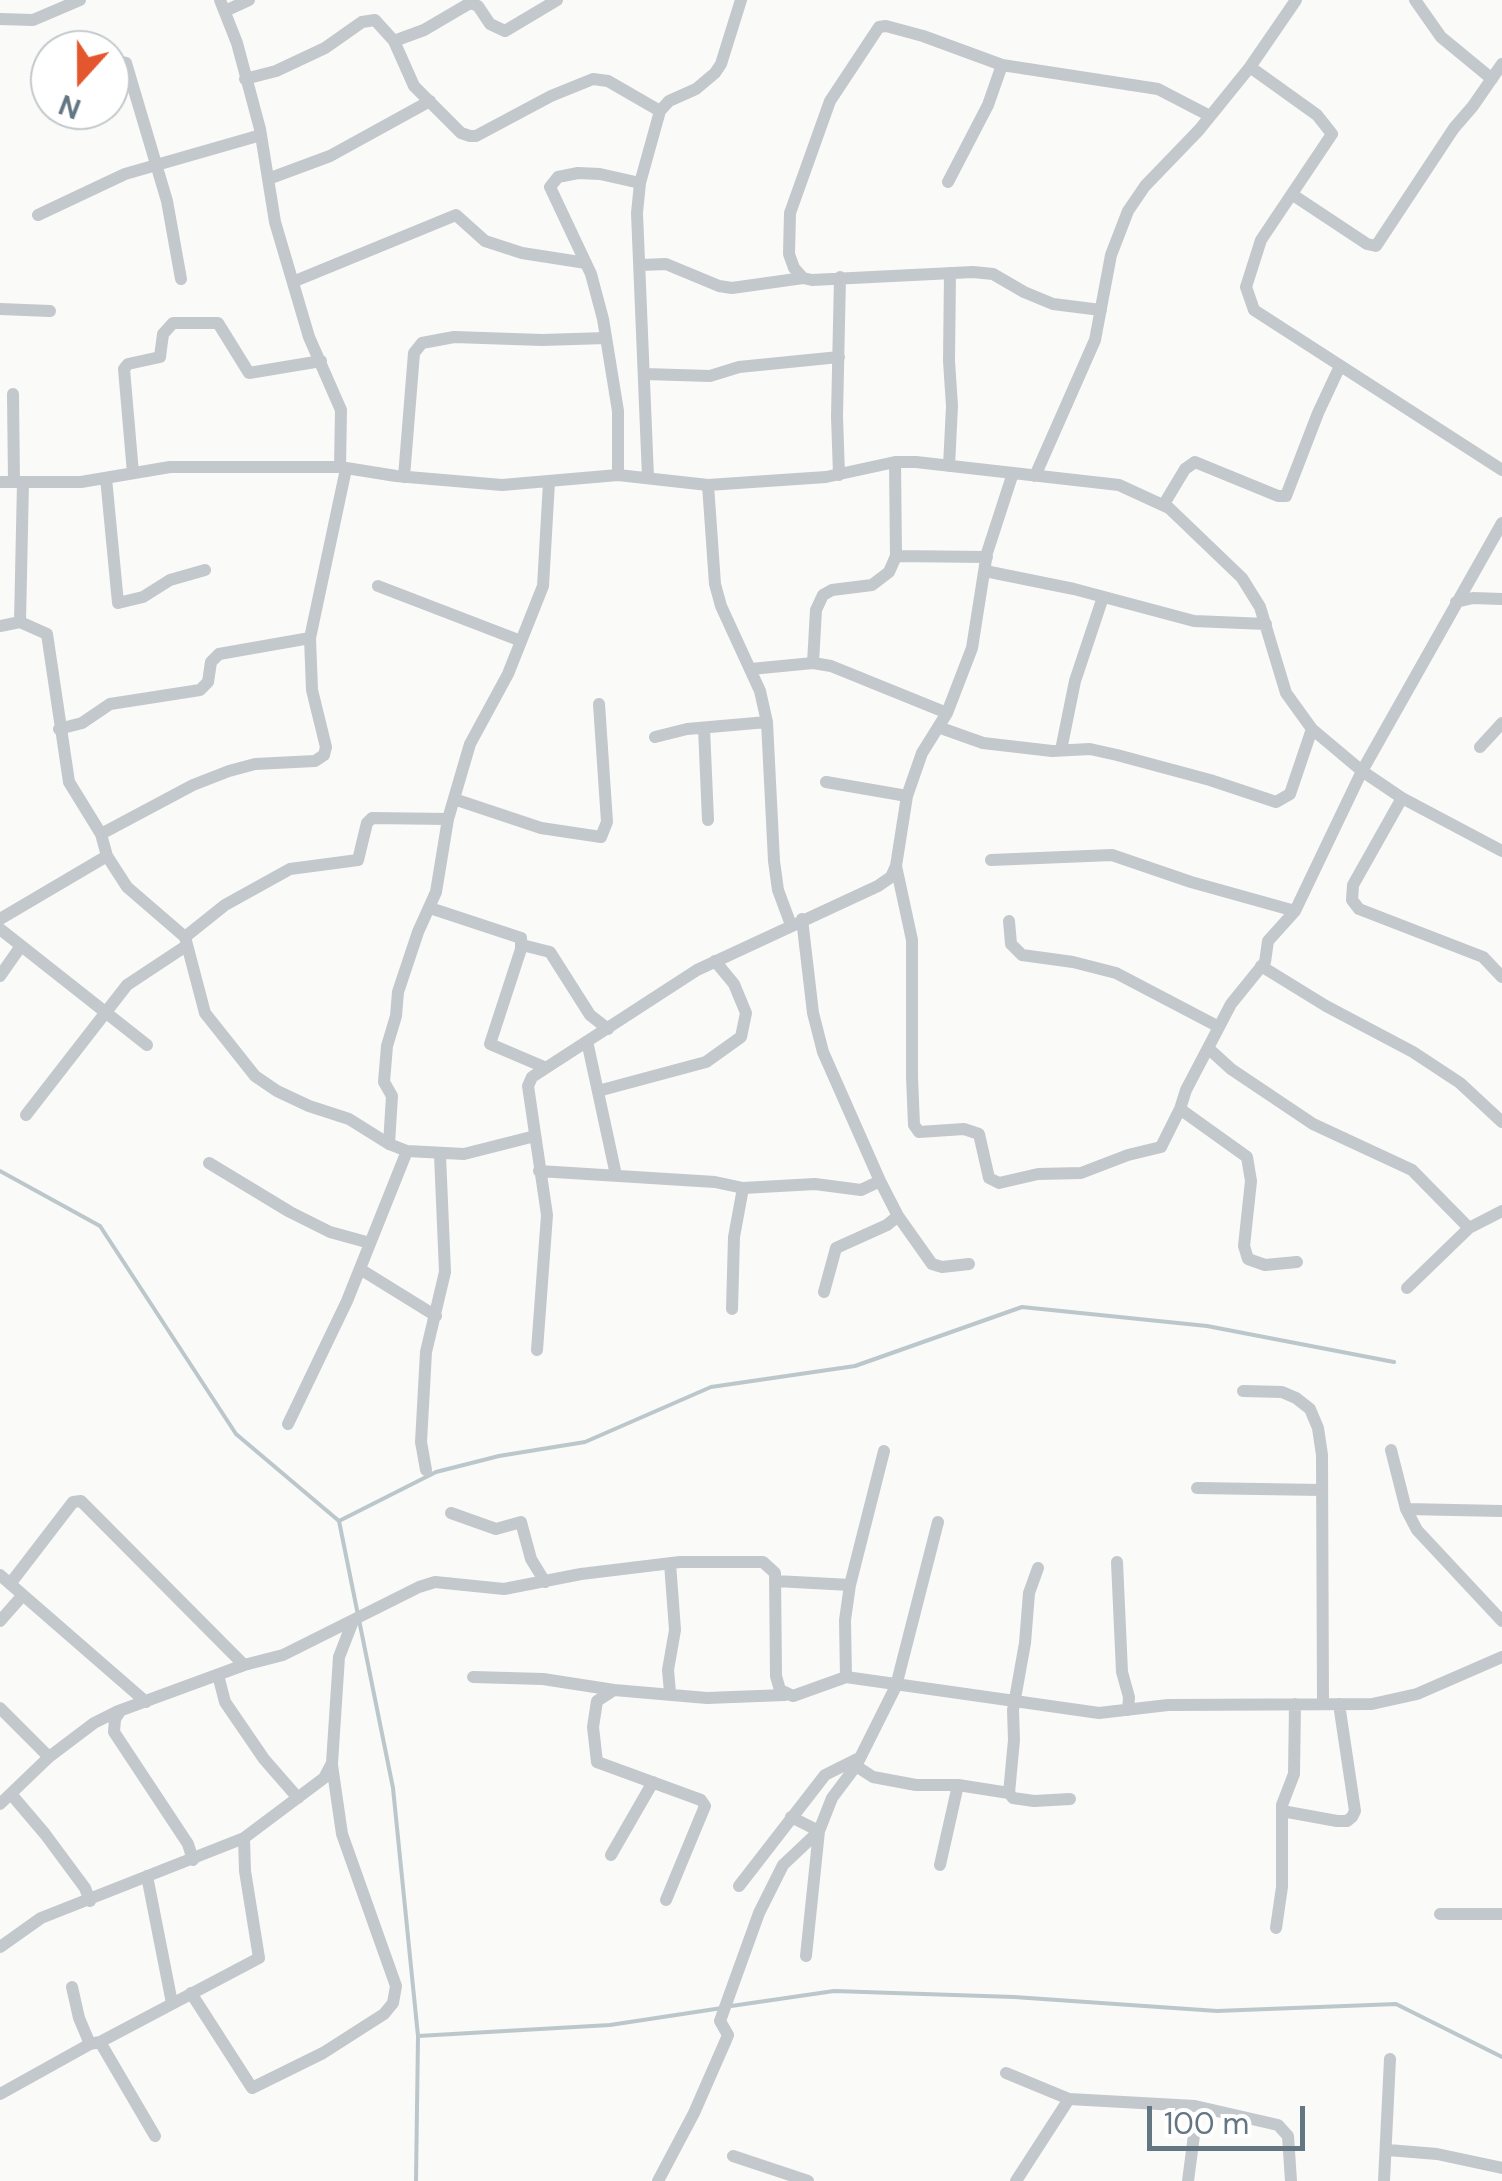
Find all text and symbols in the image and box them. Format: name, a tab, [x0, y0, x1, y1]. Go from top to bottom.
north arrow	[30, 30, 130, 130]
text: N	[54, 86, 86, 128]
scale bar	[1152, 2086, 1310, 2148]
text: 100 m	[1164, 2104, 1249, 2143]

